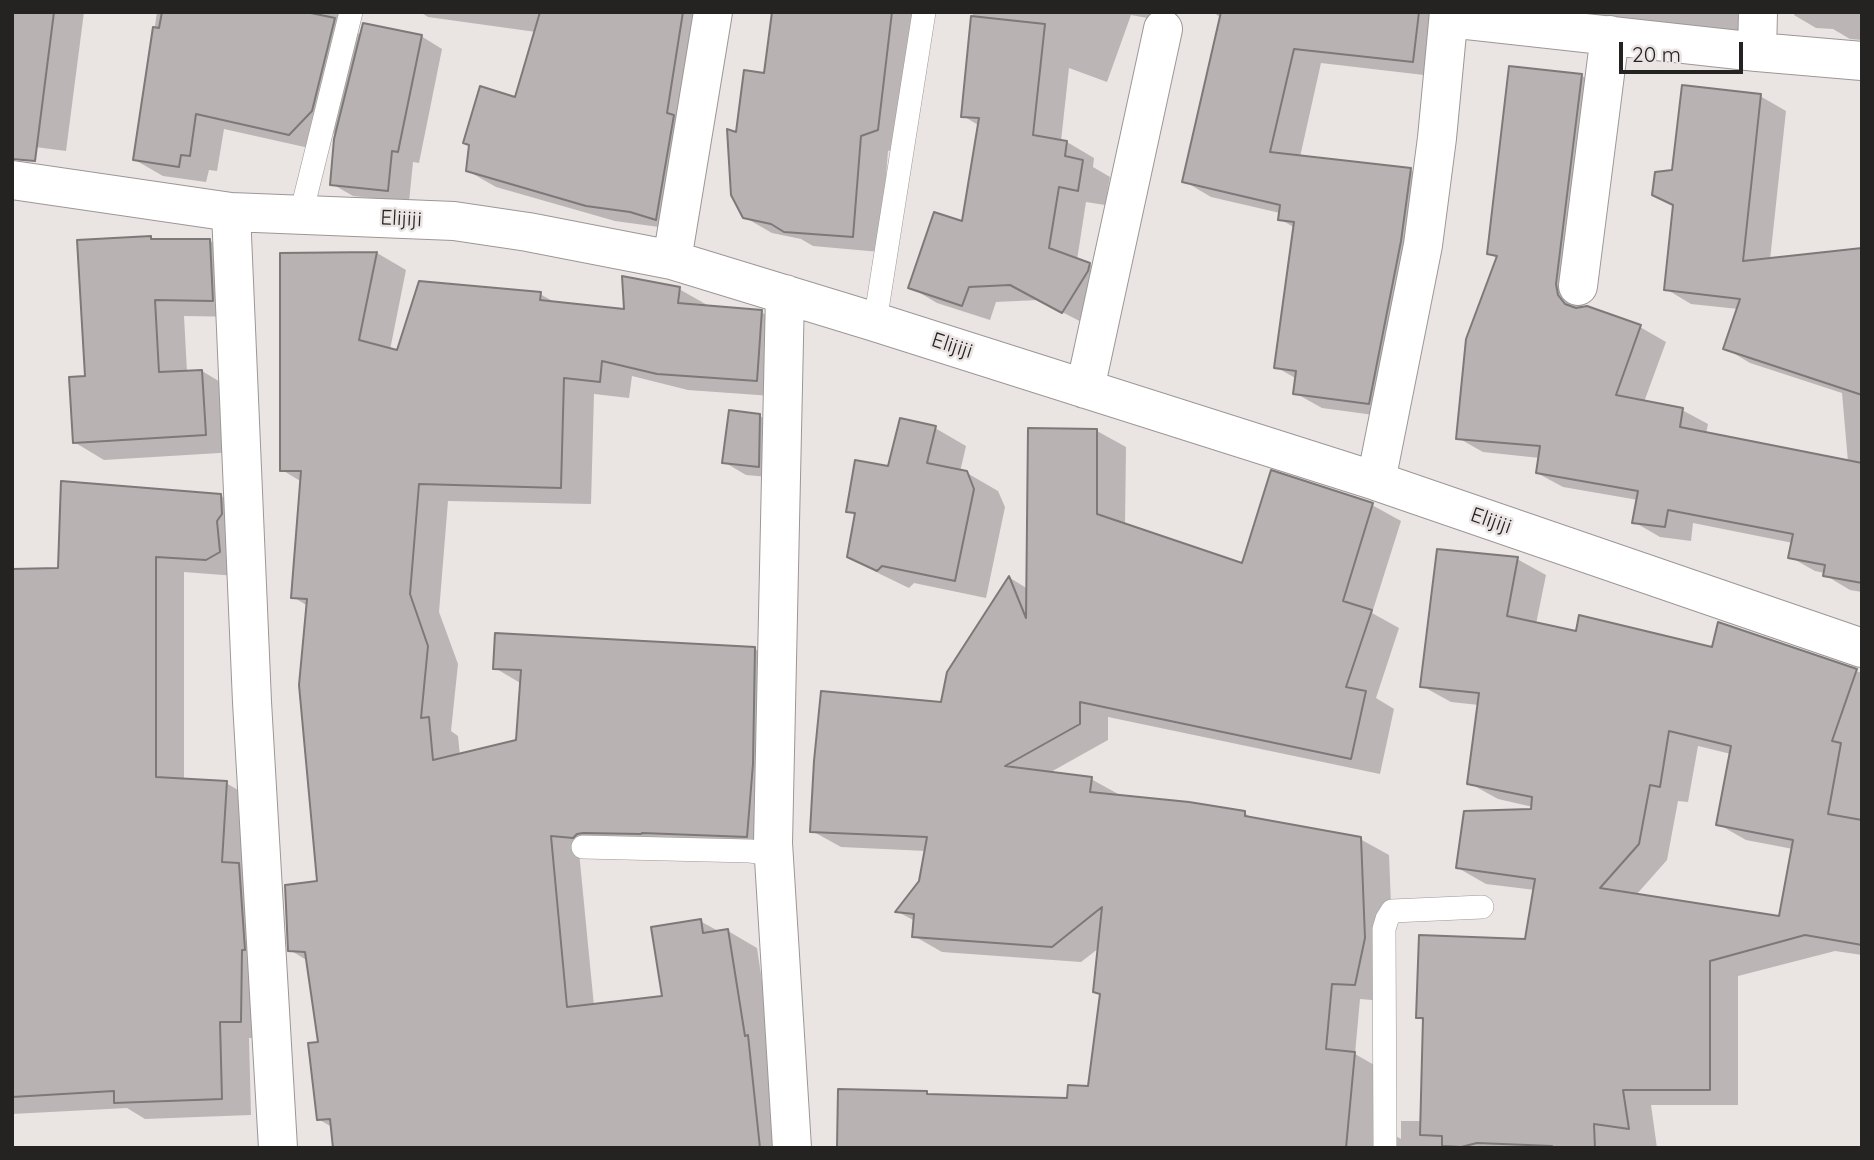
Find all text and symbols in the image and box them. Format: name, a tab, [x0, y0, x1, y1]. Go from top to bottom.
scale bar	[1622, 28, 1746, 72]
text: 20 m	[1632, 41, 1681, 67]
street label: Elijiji	[380, 205, 422, 233]
street label: Elijiji	[928, 328, 976, 364]
street label: Elijiji	[1467, 502, 1515, 540]

